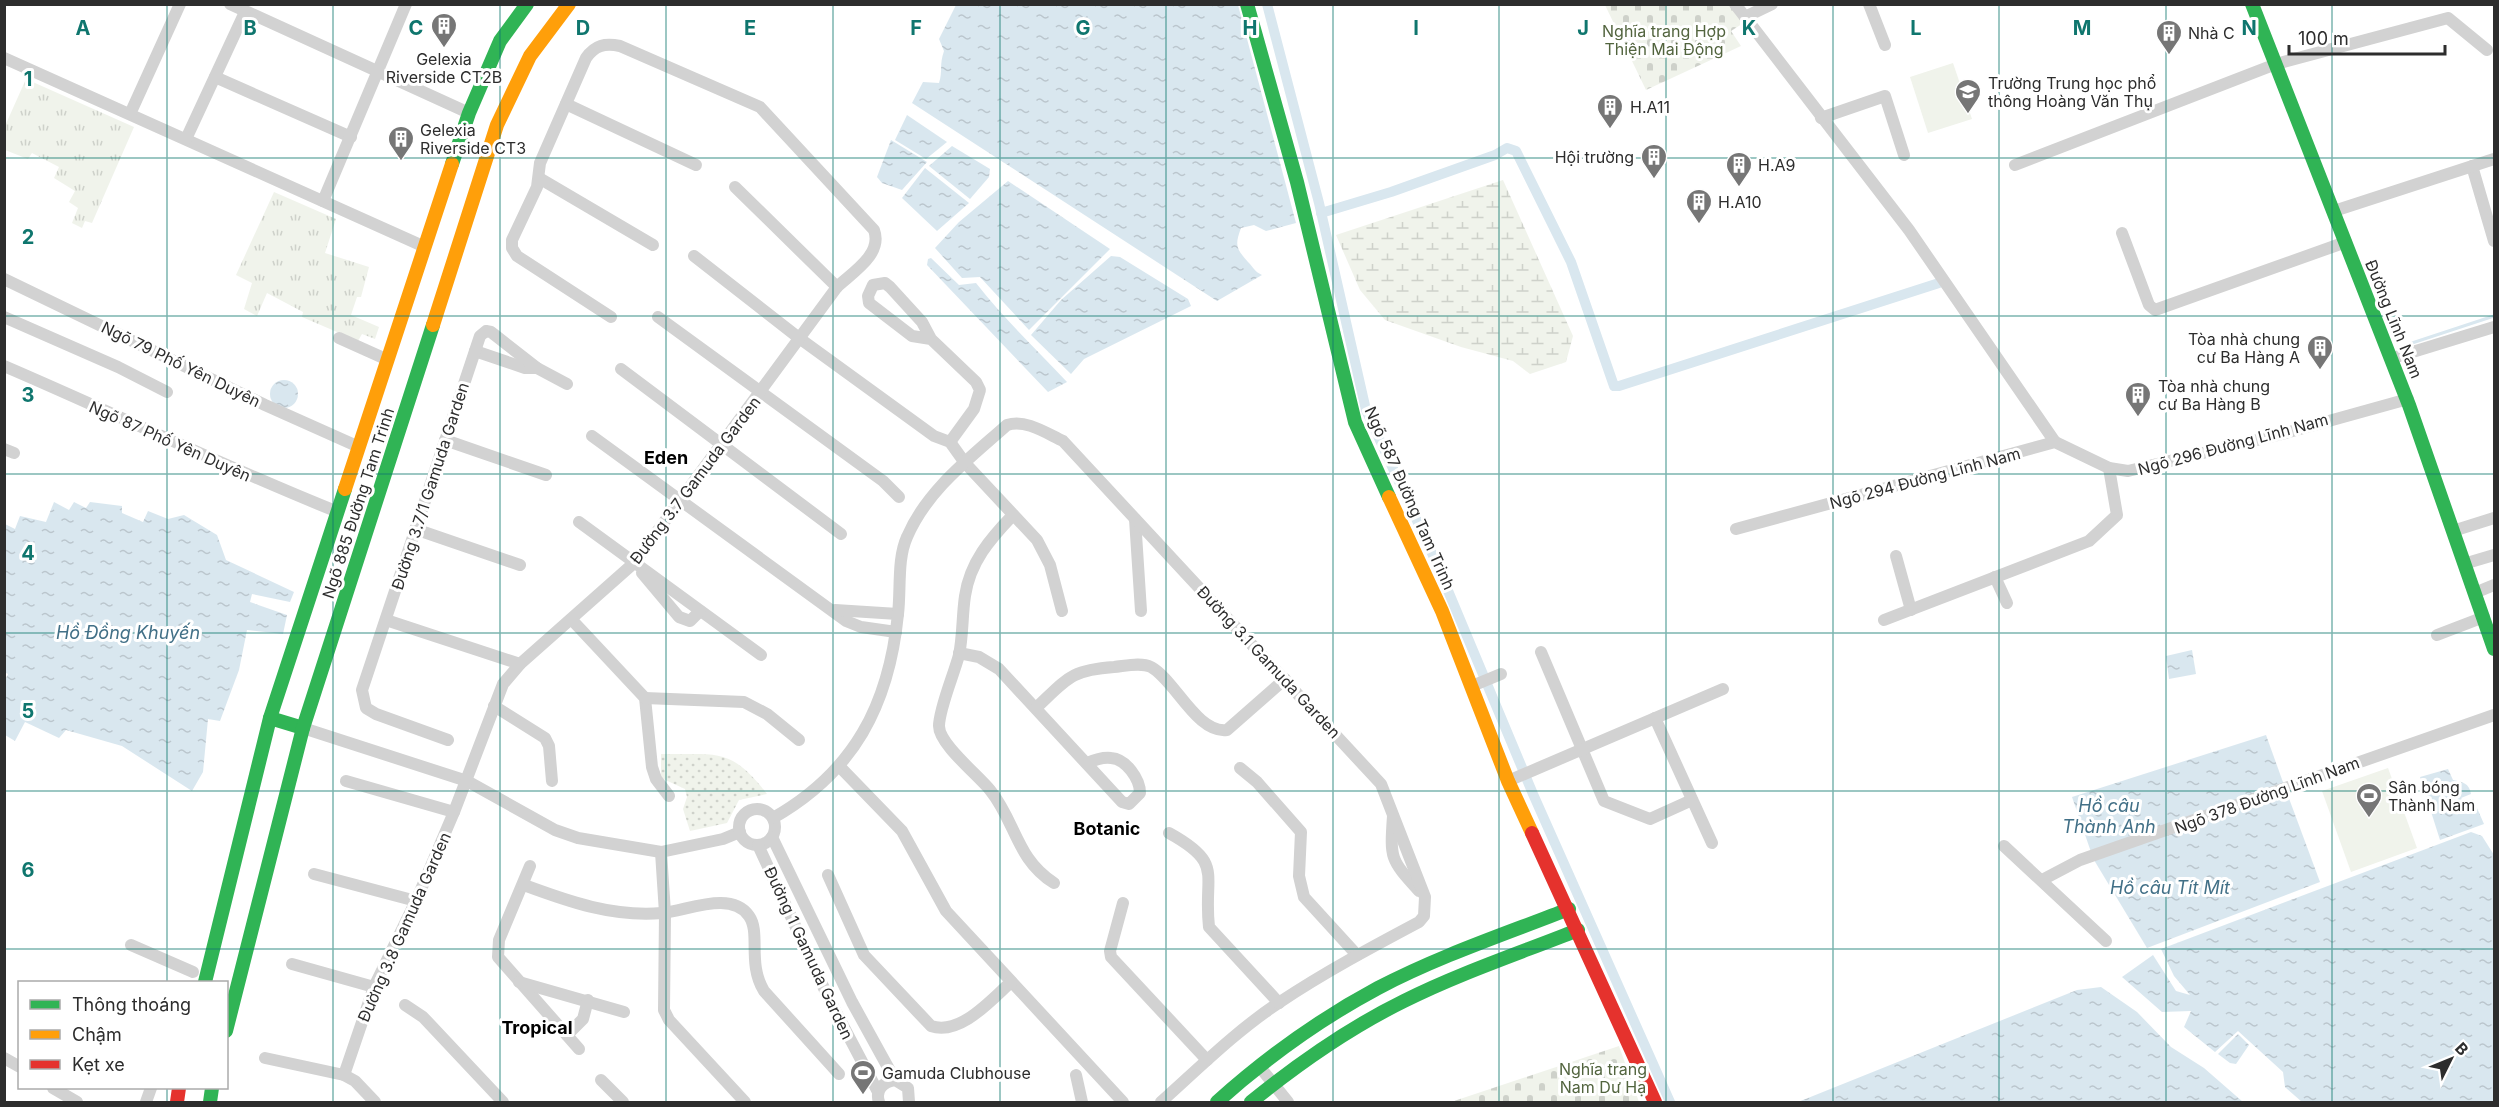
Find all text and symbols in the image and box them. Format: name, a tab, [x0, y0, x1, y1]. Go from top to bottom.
building icon: Gelexia Riverside CT2B	[429, 11, 459, 49]
text: A	[76, 16, 91, 40]
text: B	[243, 16, 257, 40]
text: C	[409, 16, 423, 40]
text: D	[576, 16, 590, 40]
text: E	[744, 16, 756, 40]
text: F	[910, 16, 922, 40]
text: G	[1075, 16, 1091, 40]
text: H	[1243, 16, 1257, 40]
text: I	[1413, 16, 1419, 40]
text: J	[1577, 16, 1589, 40]
text: K	[1742, 16, 1756, 40]
text: L	[1910, 16, 1922, 40]
text: M	[2073, 16, 2091, 40]
text: N	[2241, 16, 2257, 40]
building icon: Nhà C	[2154, 18, 2184, 56]
scale bar	[2289, 18, 2445, 56]
park label: Nghĩa trang Hợp Thiện Mai Động	[1602, 21, 1726, 59]
place label: Nhà C	[2188, 23, 2235, 43]
text: 100 m	[2298, 28, 2349, 49]
place label: Gelexia Riverside CT2B	[386, 49, 502, 87]
text: 1	[24, 67, 32, 91]
place label: Trường Trung học phổ thông Hoàng Văn Thụ	[1988, 73, 2156, 111]
school or university icon: Trường Trung học phổ thông Hoàng Văn Thụ	[1953, 77, 1983, 115]
building icon: H.A11	[1595, 92, 1625, 130]
place label: H.A11	[1630, 97, 1670, 117]
place label: Gelexia Riverside CT3	[420, 120, 526, 158]
building icon: Gelexia Riverside CT3	[386, 124, 416, 162]
building icon: Hội trường	[1639, 142, 1669, 180]
place label: Hội trường	[1555, 147, 1634, 167]
building icon: H.A9	[1724, 150, 1754, 188]
place label: H.A9	[1758, 155, 1795, 175]
building icon: H.A10	[1684, 187, 1714, 225]
place label: H.A10	[1718, 192, 1762, 212]
text: 2	[22, 225, 34, 249]
street label: Đường Lĩnh Nam	[2361, 257, 2427, 381]
street label: Ngõ 79 Phố Yên Duyên	[98, 317, 264, 411]
place label: Tòa nhà chung cư Ba Hàng A	[2188, 329, 2300, 367]
building icon: Tòa nhà chung cư Ba Hàng A	[2305, 333, 2335, 371]
place label: Tòa nhà chung cư Ba Hàng B	[2158, 376, 2270, 414]
street label: Đường 3.7/1 Gamuda Garden	[387, 380, 473, 592]
building icon: Tòa nhà chung cư Ba Hàng B	[2123, 380, 2153, 418]
text: 3	[22, 383, 34, 407]
street label: Đường 3.7 Gamuda Garden	[625, 392, 765, 568]
street label: Ngõ 87 Phố Yên Duyên	[86, 396, 254, 486]
street label: Ngõ 587 Đường Tam Trinh	[1360, 403, 1460, 593]
street label: Ngõ 885 Đường Tam Trinh	[318, 405, 398, 601]
street label: Ngõ 296 Đường Lĩnh Nam	[2136, 409, 2330, 479]
street label: Ngõ 294 Đường Lĩnh Nam	[1827, 443, 2023, 513]
district label: Eden	[644, 447, 688, 468]
text: 4	[21, 541, 35, 565]
street label: Đường 3.1 Gamuda Garden	[1193, 582, 1345, 742]
water label: Hồ Đồng Khuyến	[56, 622, 200, 643]
text: 5	[22, 699, 34, 723]
street label: Ngõ 378 Đường Lĩnh Nam	[2172, 752, 2362, 838]
place label: Sân bóng Thành Nam	[2388, 777, 2475, 815]
sports icon: Sân bóng Thành Nam	[2354, 781, 2384, 819]
water label: Hồ câu Thành Anh	[2062, 795, 2156, 837]
district label: Botanic	[1074, 818, 1140, 839]
street label: Đường 3.8 Gamuda Garden	[353, 829, 455, 1025]
text: 6	[22, 858, 35, 882]
street label: Đường 1 Gamuda Garden	[760, 864, 858, 1042]
water label: Hồ câu Tít Mít	[2110, 877, 2231, 898]
legend	[18, 981, 228, 1089]
text: Thông thoáng	[72, 994, 191, 1015]
district label: Tropical	[501, 1017, 573, 1038]
text: Chậm	[72, 1024, 122, 1045]
north arrow	[2421, 1029, 2481, 1089]
text: B	[2451, 1038, 2473, 1059]
text: Kẹt xe	[72, 1054, 125, 1075]
sports icon: Gamuda Clubhouse	[848, 1058, 878, 1096]
park label: Nghĩa trang Nam Dư Hạ	[1559, 1059, 1647, 1097]
place label: Gamuda Clubhouse	[882, 1063, 1031, 1083]

